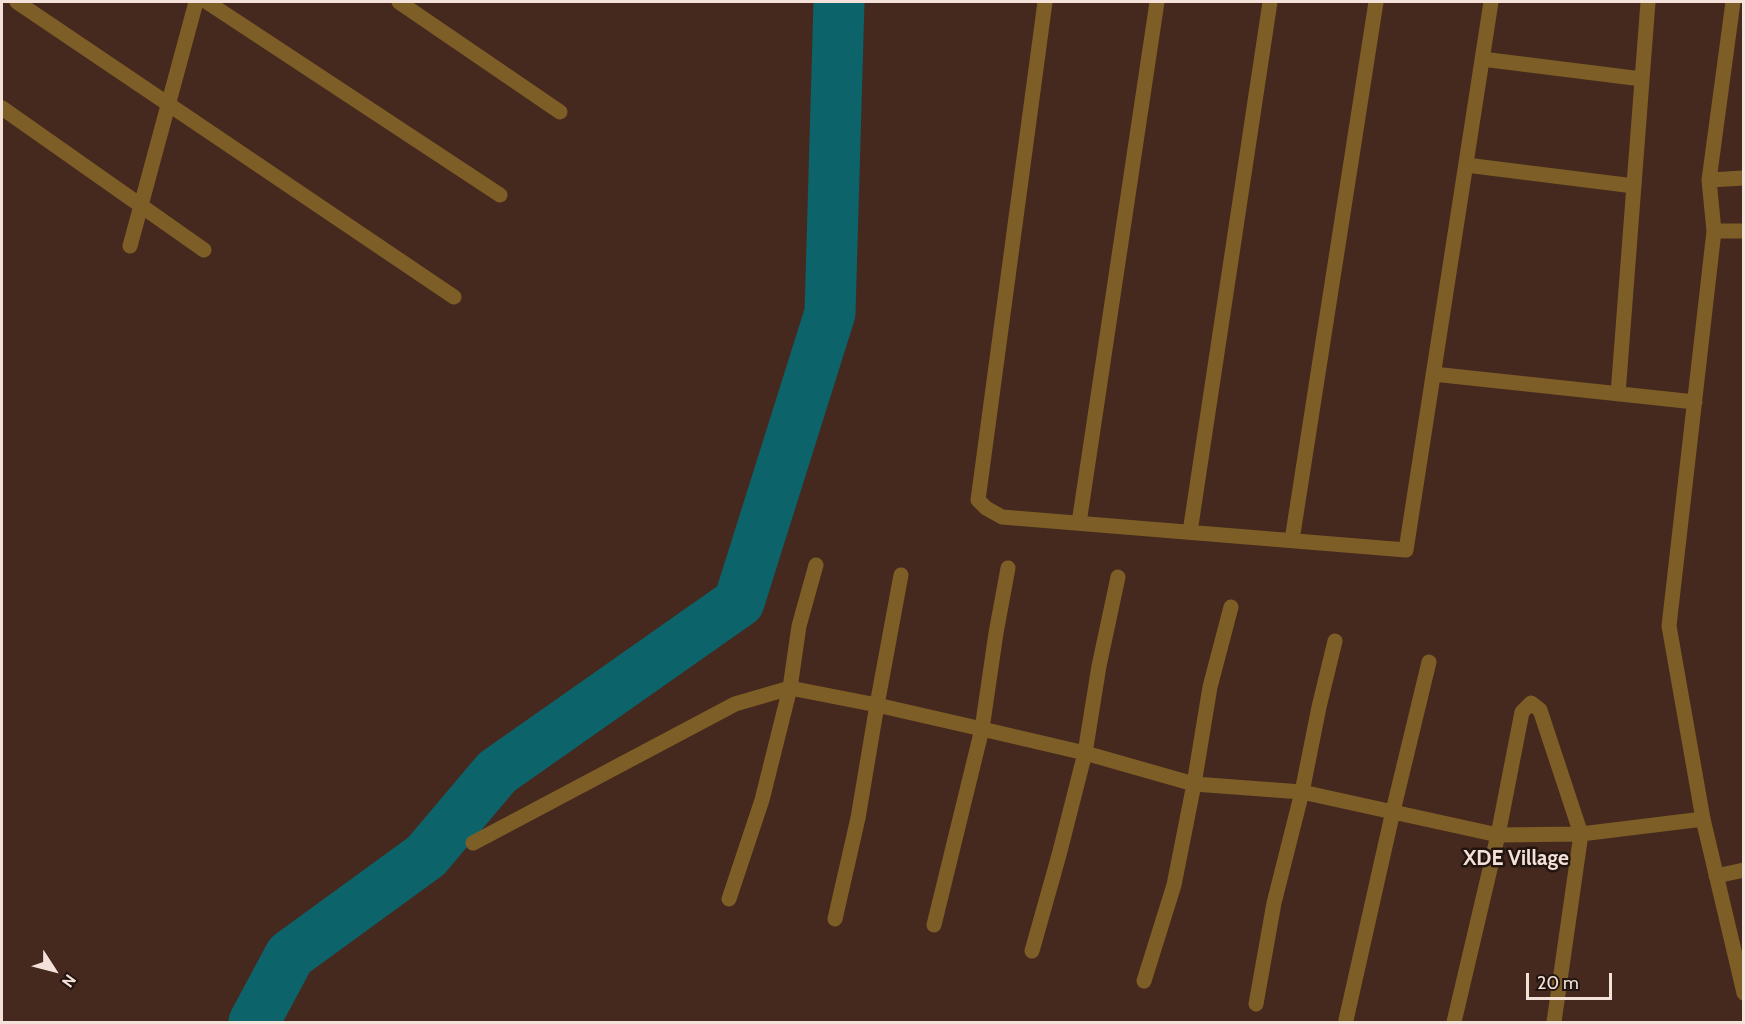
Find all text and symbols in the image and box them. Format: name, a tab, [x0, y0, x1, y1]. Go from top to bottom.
district label: XDE Village	[1463, 846, 1569, 872]
north arrow	[24, 940, 84, 1000]
scale bar	[1529, 961, 1614, 999]
text: N	[58, 971, 80, 991]
text: 20 m	[1537, 972, 1579, 994]

